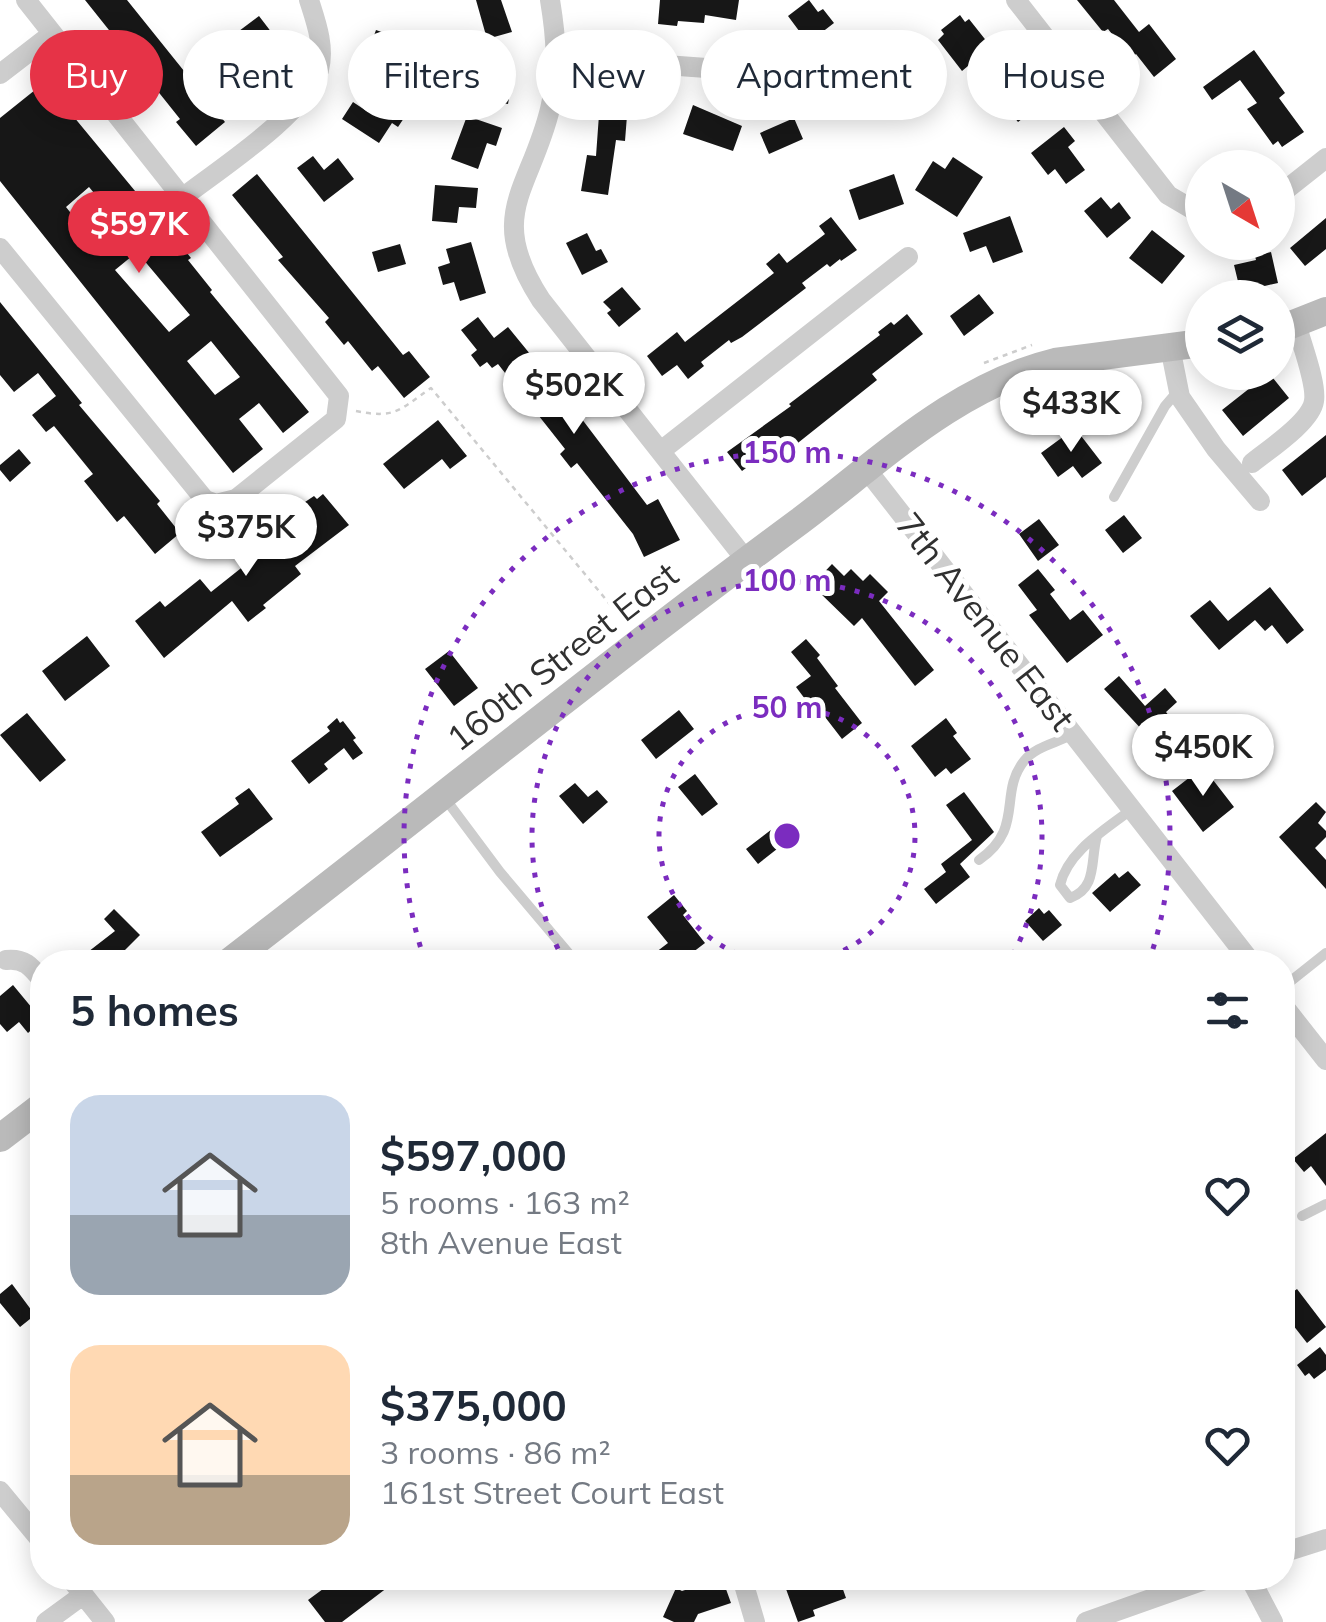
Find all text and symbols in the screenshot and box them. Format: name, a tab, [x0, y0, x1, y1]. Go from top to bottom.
chip: Buy	[30, 30, 163, 120]
chip: Rent	[183, 30, 328, 120]
chip: Filters	[348, 30, 516, 120]
chip: New	[536, 30, 681, 120]
chip: Apartment	[701, 30, 947, 120]
chip: House	[967, 30, 1140, 120]
north arrow	[1185, 150, 1295, 260]
map controls	[1185, 150, 1295, 390]
pin: $597K	[69, 191, 209, 276]
text: $597K	[90, 203, 188, 243]
button: layers	[1185, 280, 1295, 390]
pin: $502K	[504, 352, 644, 437]
text: $502K	[525, 364, 623, 404]
pin: $433K	[1001, 370, 1141, 455]
text: $433K	[1022, 382, 1120, 422]
text: 150 m	[742, 433, 832, 471]
pin: $375K	[176, 494, 316, 579]
street label: 7th Avenue East	[887, 503, 1085, 739]
text: $375K	[197, 506, 295, 546]
street label: 160th Street East	[438, 552, 686, 760]
text: 100 m	[742, 561, 832, 599]
text: 50 m	[751, 688, 823, 726]
pin: $450K	[1133, 714, 1273, 799]
text: $450K	[1154, 726, 1252, 766]
centre of rings	[769, 818, 805, 854]
icon: filters	[1200, 983, 1255, 1038]
text: 5 homes	[70, 984, 239, 1037]
text: $597,000	[380, 1129, 567, 1182]
icon: home	[150, 1135, 270, 1255]
icon: heart	[1200, 1168, 1255, 1223]
text: 5 rooms · 163 m²	[380, 1182, 630, 1222]
text: 8th Avenue East	[380, 1222, 622, 1262]
text: $375,000	[380, 1379, 567, 1432]
icon: home	[150, 1385, 270, 1505]
icon: heart	[1200, 1418, 1255, 1473]
text: 3 rooms · 86 m²	[380, 1432, 611, 1472]
text: 161st Street Court East	[380, 1472, 724, 1512]

